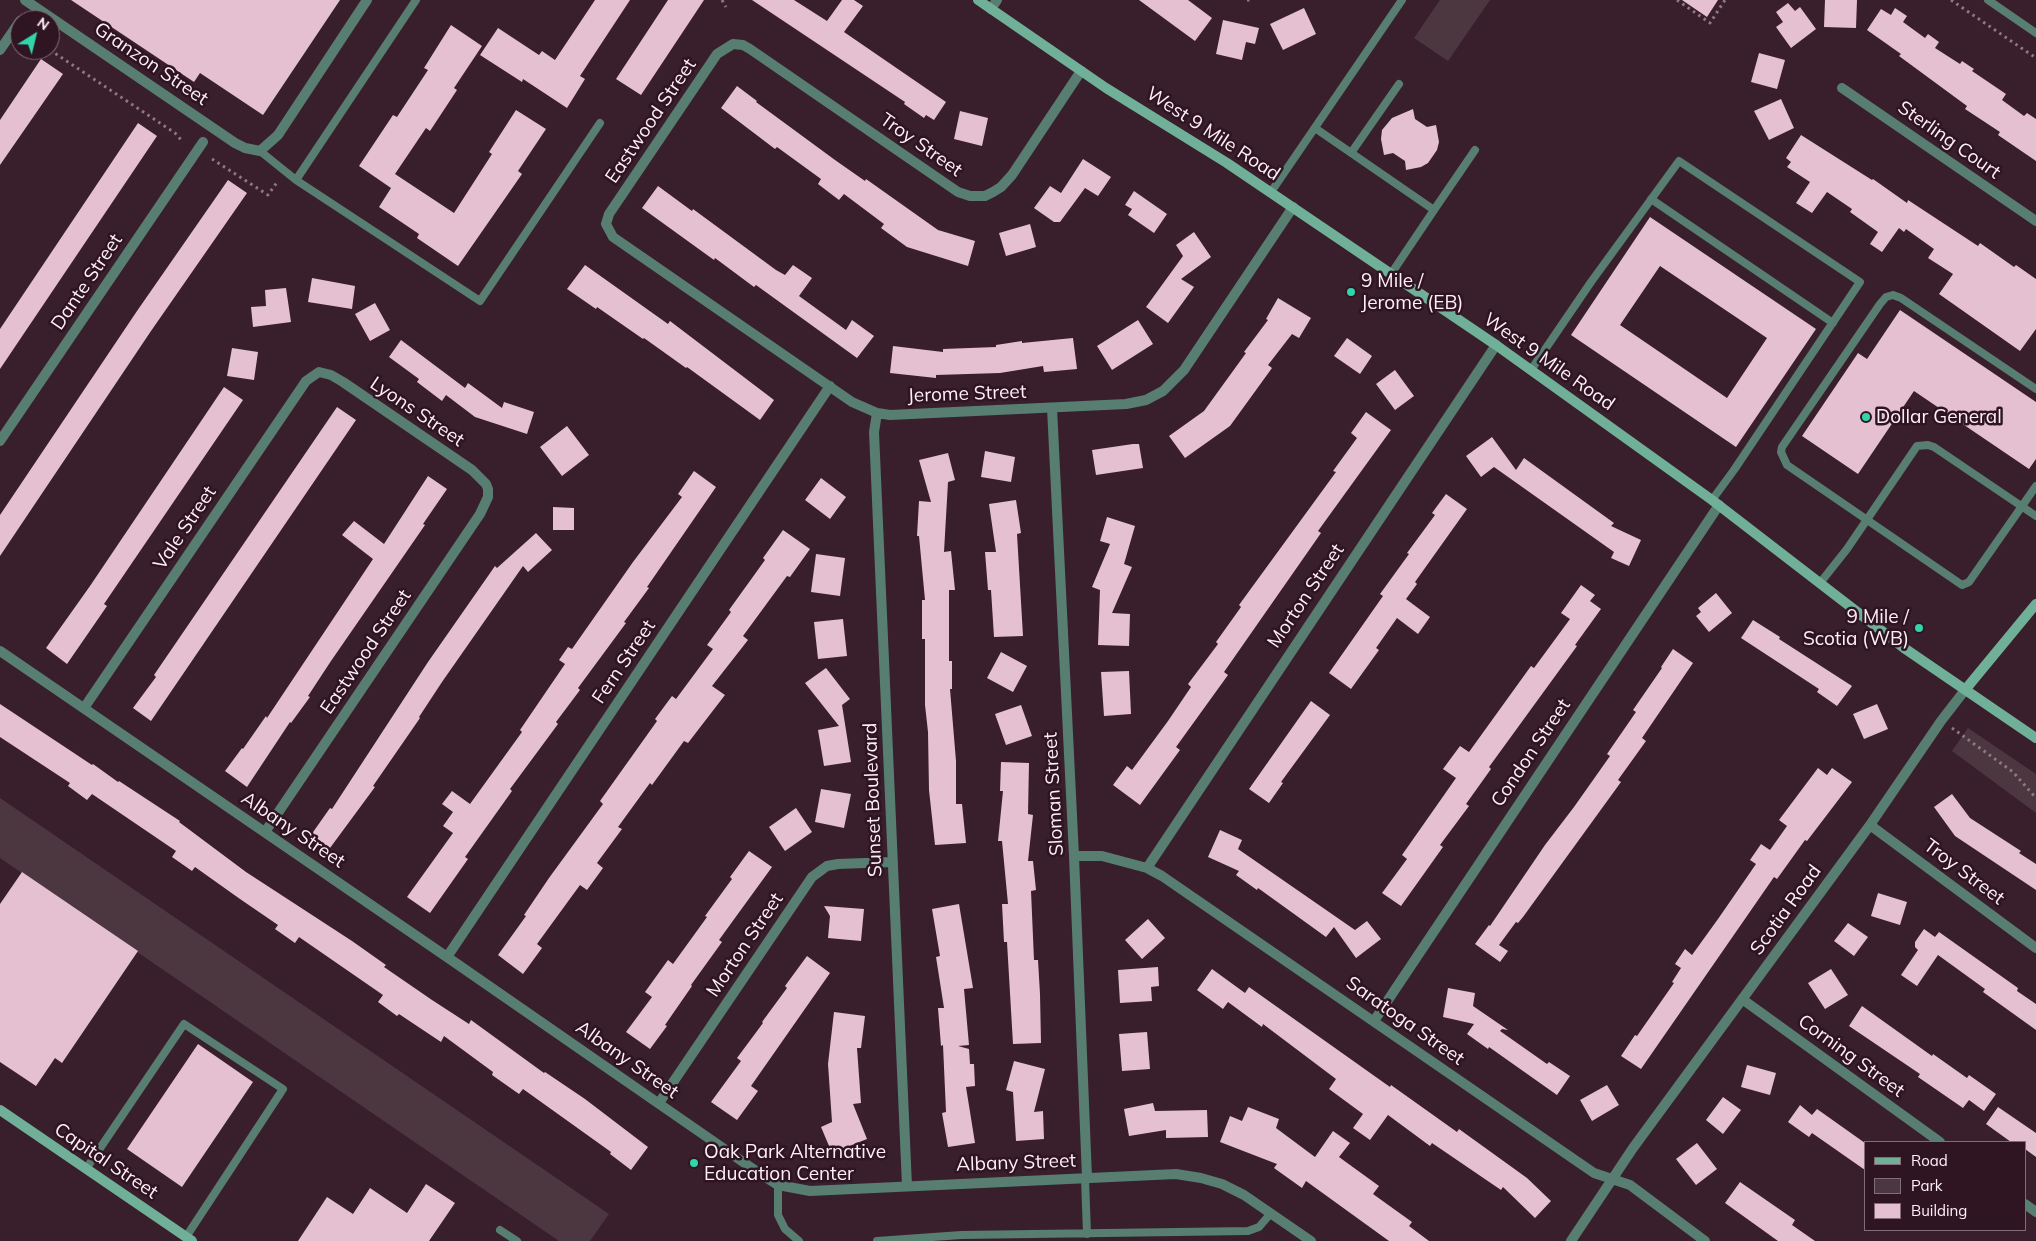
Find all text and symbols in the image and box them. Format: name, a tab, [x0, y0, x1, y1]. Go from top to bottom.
north arrow	[10, 10, 60, 60]
text: N	[34, 13, 53, 34]
street label: Granzon Street	[90, 18, 212, 110]
street label: Eastwood Street	[601, 54, 701, 188]
street label: West 9 Mile Road	[1142, 82, 1284, 186]
street label: Sterling Court	[1893, 96, 2005, 184]
street label: Troy Street	[876, 108, 966, 182]
street label: Dante Street	[46, 230, 128, 334]
place label: 9 Mile / Jerome (EB)	[1361, 270, 1463, 314]
marker: 9 Mile / Jerome (EB)	[1345, 286, 1357, 298]
street label: West 9 Mile Road	[1479, 308, 1619, 416]
street label: Lyons Street	[366, 372, 468, 452]
street label: Jerome Street	[907, 381, 1027, 407]
place label: Dollar General	[1876, 406, 2002, 428]
marker: Dollar General	[1860, 411, 1872, 423]
street label: Vale Street	[149, 482, 221, 574]
street label: Morton Street	[1263, 540, 1349, 652]
street label: Eastwood Street	[316, 585, 416, 719]
place label: 9 Mile / Scotia (WB)	[1803, 606, 1909, 650]
street label: Fern Street	[588, 616, 660, 708]
marker: 9 Mile / Scotia (WB)	[1913, 622, 1925, 634]
street label: Condon Street	[1487, 695, 1575, 811]
street label: Sunset Boulevard	[859, 723, 887, 877]
street label: Sloman Street	[1039, 732, 1069, 856]
street label: Albany Street	[237, 787, 349, 873]
street label: Troy Street	[1919, 834, 2009, 910]
street label: Scotia Road	[1746, 860, 1826, 960]
street label: Morton Street	[702, 889, 788, 1001]
street label: Saratoga Street	[1341, 972, 1469, 1070]
street label: Corning Street	[1793, 1010, 1909, 1102]
street label: Albany Street	[571, 1016, 683, 1104]
street label: Capital Street	[50, 1118, 162, 1204]
place label: Oak Park Alternative Education Center	[704, 1141, 886, 1185]
legend	[1864, 1141, 2026, 1231]
street label: Albany Street	[956, 1150, 1076, 1176]
text: Road	[1911, 1151, 1948, 1170]
marker: Oak Park Alternative Education Center	[688, 1157, 700, 1169]
text: Park	[1911, 1176, 1943, 1195]
text: Building	[1911, 1201, 1967, 1220]

